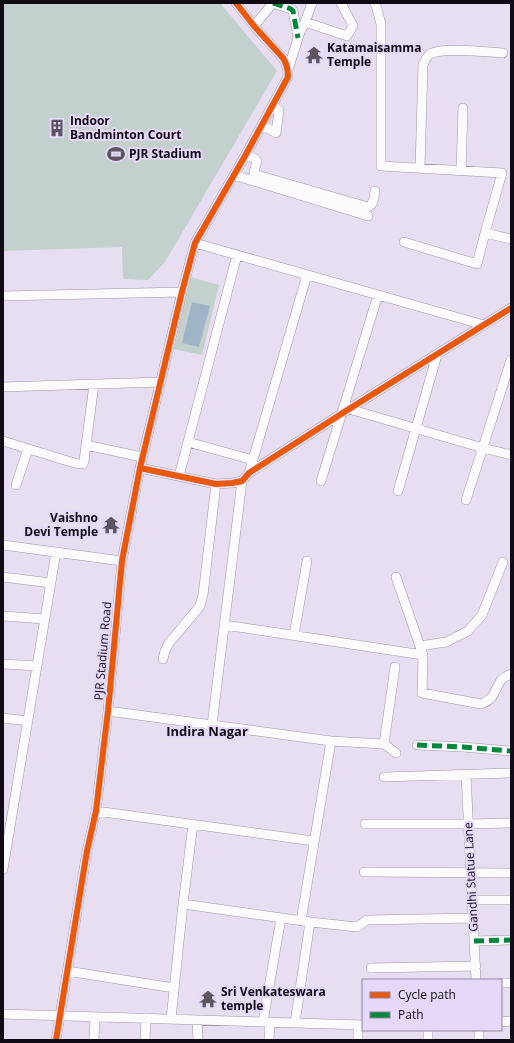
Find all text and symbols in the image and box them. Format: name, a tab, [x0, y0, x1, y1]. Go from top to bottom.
place label: Katamaisamma Temple	[327, 39, 421, 70]
temple icon: Katamaisamma Temple	[304, 45, 324, 65]
place label: Indoor Bandminton Court	[70, 112, 181, 143]
building icon: Indoor Bandminton Court	[47, 118, 67, 138]
sports icon: PJR Stadium	[106, 144, 126, 164]
place label: PJR Stadium	[129, 145, 202, 162]
place label: Vaishno Devi Temple	[24, 509, 98, 540]
temple icon: Vaishno Devi Temple	[101, 515, 121, 535]
street label: PJR Stadium Road	[90, 601, 115, 701]
district label: Indira Nagar	[166, 722, 248, 740]
street label: Gandhi Statue Lane	[459, 822, 482, 932]
legend	[362, 979, 502, 1031]
place label: Sri Venkateswara temple	[221, 983, 326, 1014]
text: Cycle path	[398, 986, 456, 1003]
temple icon: Sri Venkateswara temple	[198, 989, 218, 1009]
text: Path	[398, 1006, 424, 1023]

